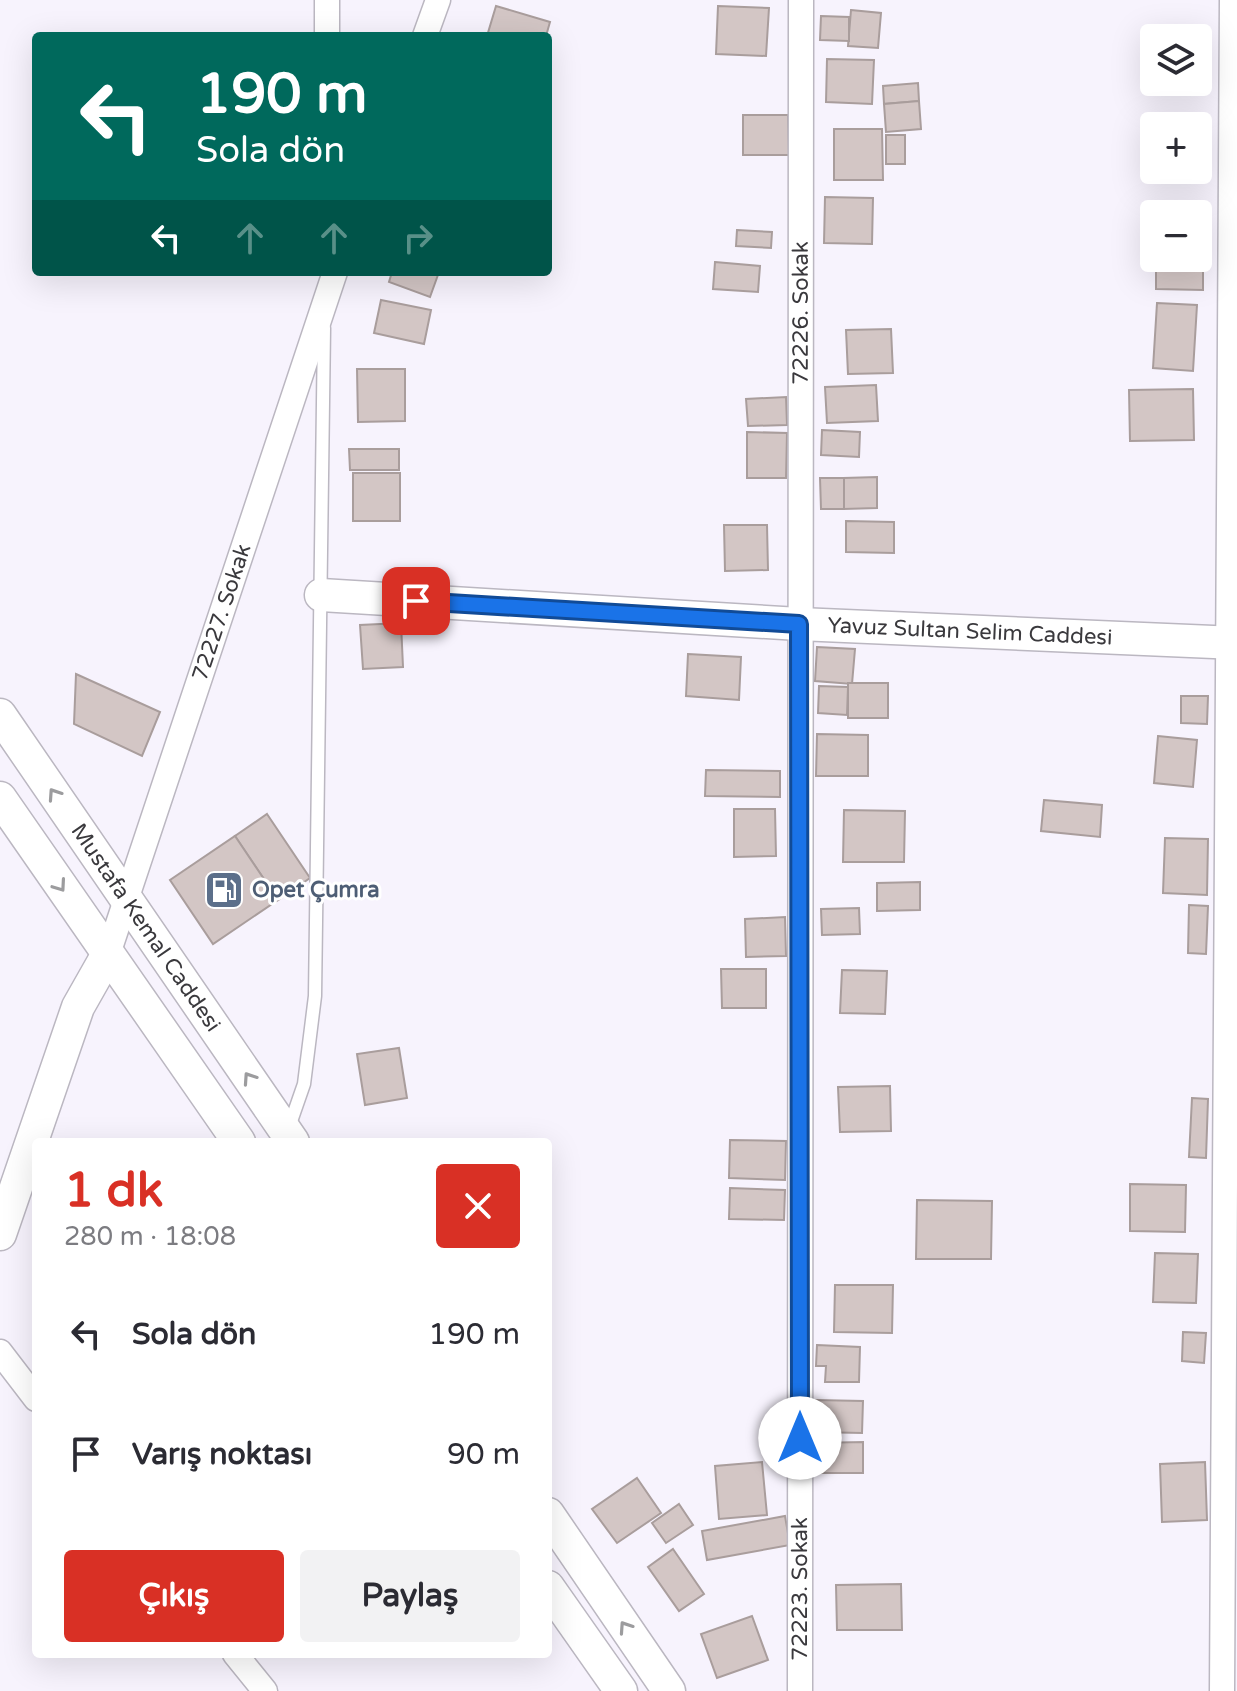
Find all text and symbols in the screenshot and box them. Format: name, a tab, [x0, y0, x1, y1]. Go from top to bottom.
map controls	[1140, 24, 1212, 272]
button: layers	[1140, 24, 1212, 96]
text: 190 m	[196, 61, 367, 128]
icon: left	[64, 64, 168, 168]
button: +	[1140, 112, 1212, 184]
text: Sola dön	[196, 129, 345, 172]
button: −	[1140, 200, 1212, 272]
icon: left	[144, 216, 188, 260]
icon: ahead	[228, 216, 272, 260]
icon: ahead	[312, 216, 356, 260]
icon: right	[396, 216, 440, 260]
street label: 72226. Sokak	[788, 241, 814, 385]
street label: 72227. Sokak	[187, 541, 257, 684]
pin	[382, 567, 450, 635]
icon: arrive	[394, 579, 438, 623]
street label: Yavuz Sultan Selim Caddesi	[827, 612, 1113, 651]
one-way arrow	[49, 788, 64, 803]
street label: Mustafa Kemal Caddesi	[66, 819, 226, 1037]
fuel station icon: Opet Çumra	[203, 869, 245, 911]
one-way arrow	[50, 877, 65, 891]
place label: Opet Çumra	[252, 877, 380, 903]
one-way arrow	[244, 1072, 259, 1086]
text: 1 dk	[64, 1162, 163, 1220]
button: close	[436, 1164, 520, 1248]
text: 280 m · 18:08	[64, 1221, 236, 1252]
icon: left	[64, 1312, 108, 1356]
text: Sola dön	[132, 1316, 256, 1353]
text: 190 m	[428, 1316, 520, 1353]
position arrow	[758, 1396, 842, 1480]
icon: arrive	[64, 1432, 108, 1476]
text: Varış noktası	[132, 1436, 312, 1473]
text: 90 m	[447, 1436, 520, 1473]
street label: 72223. Sokak	[787, 1517, 813, 1661]
button: Çıkış	[64, 1550, 284, 1642]
button: Paylaş	[300, 1550, 520, 1642]
one-way arrow	[620, 1621, 635, 1635]

